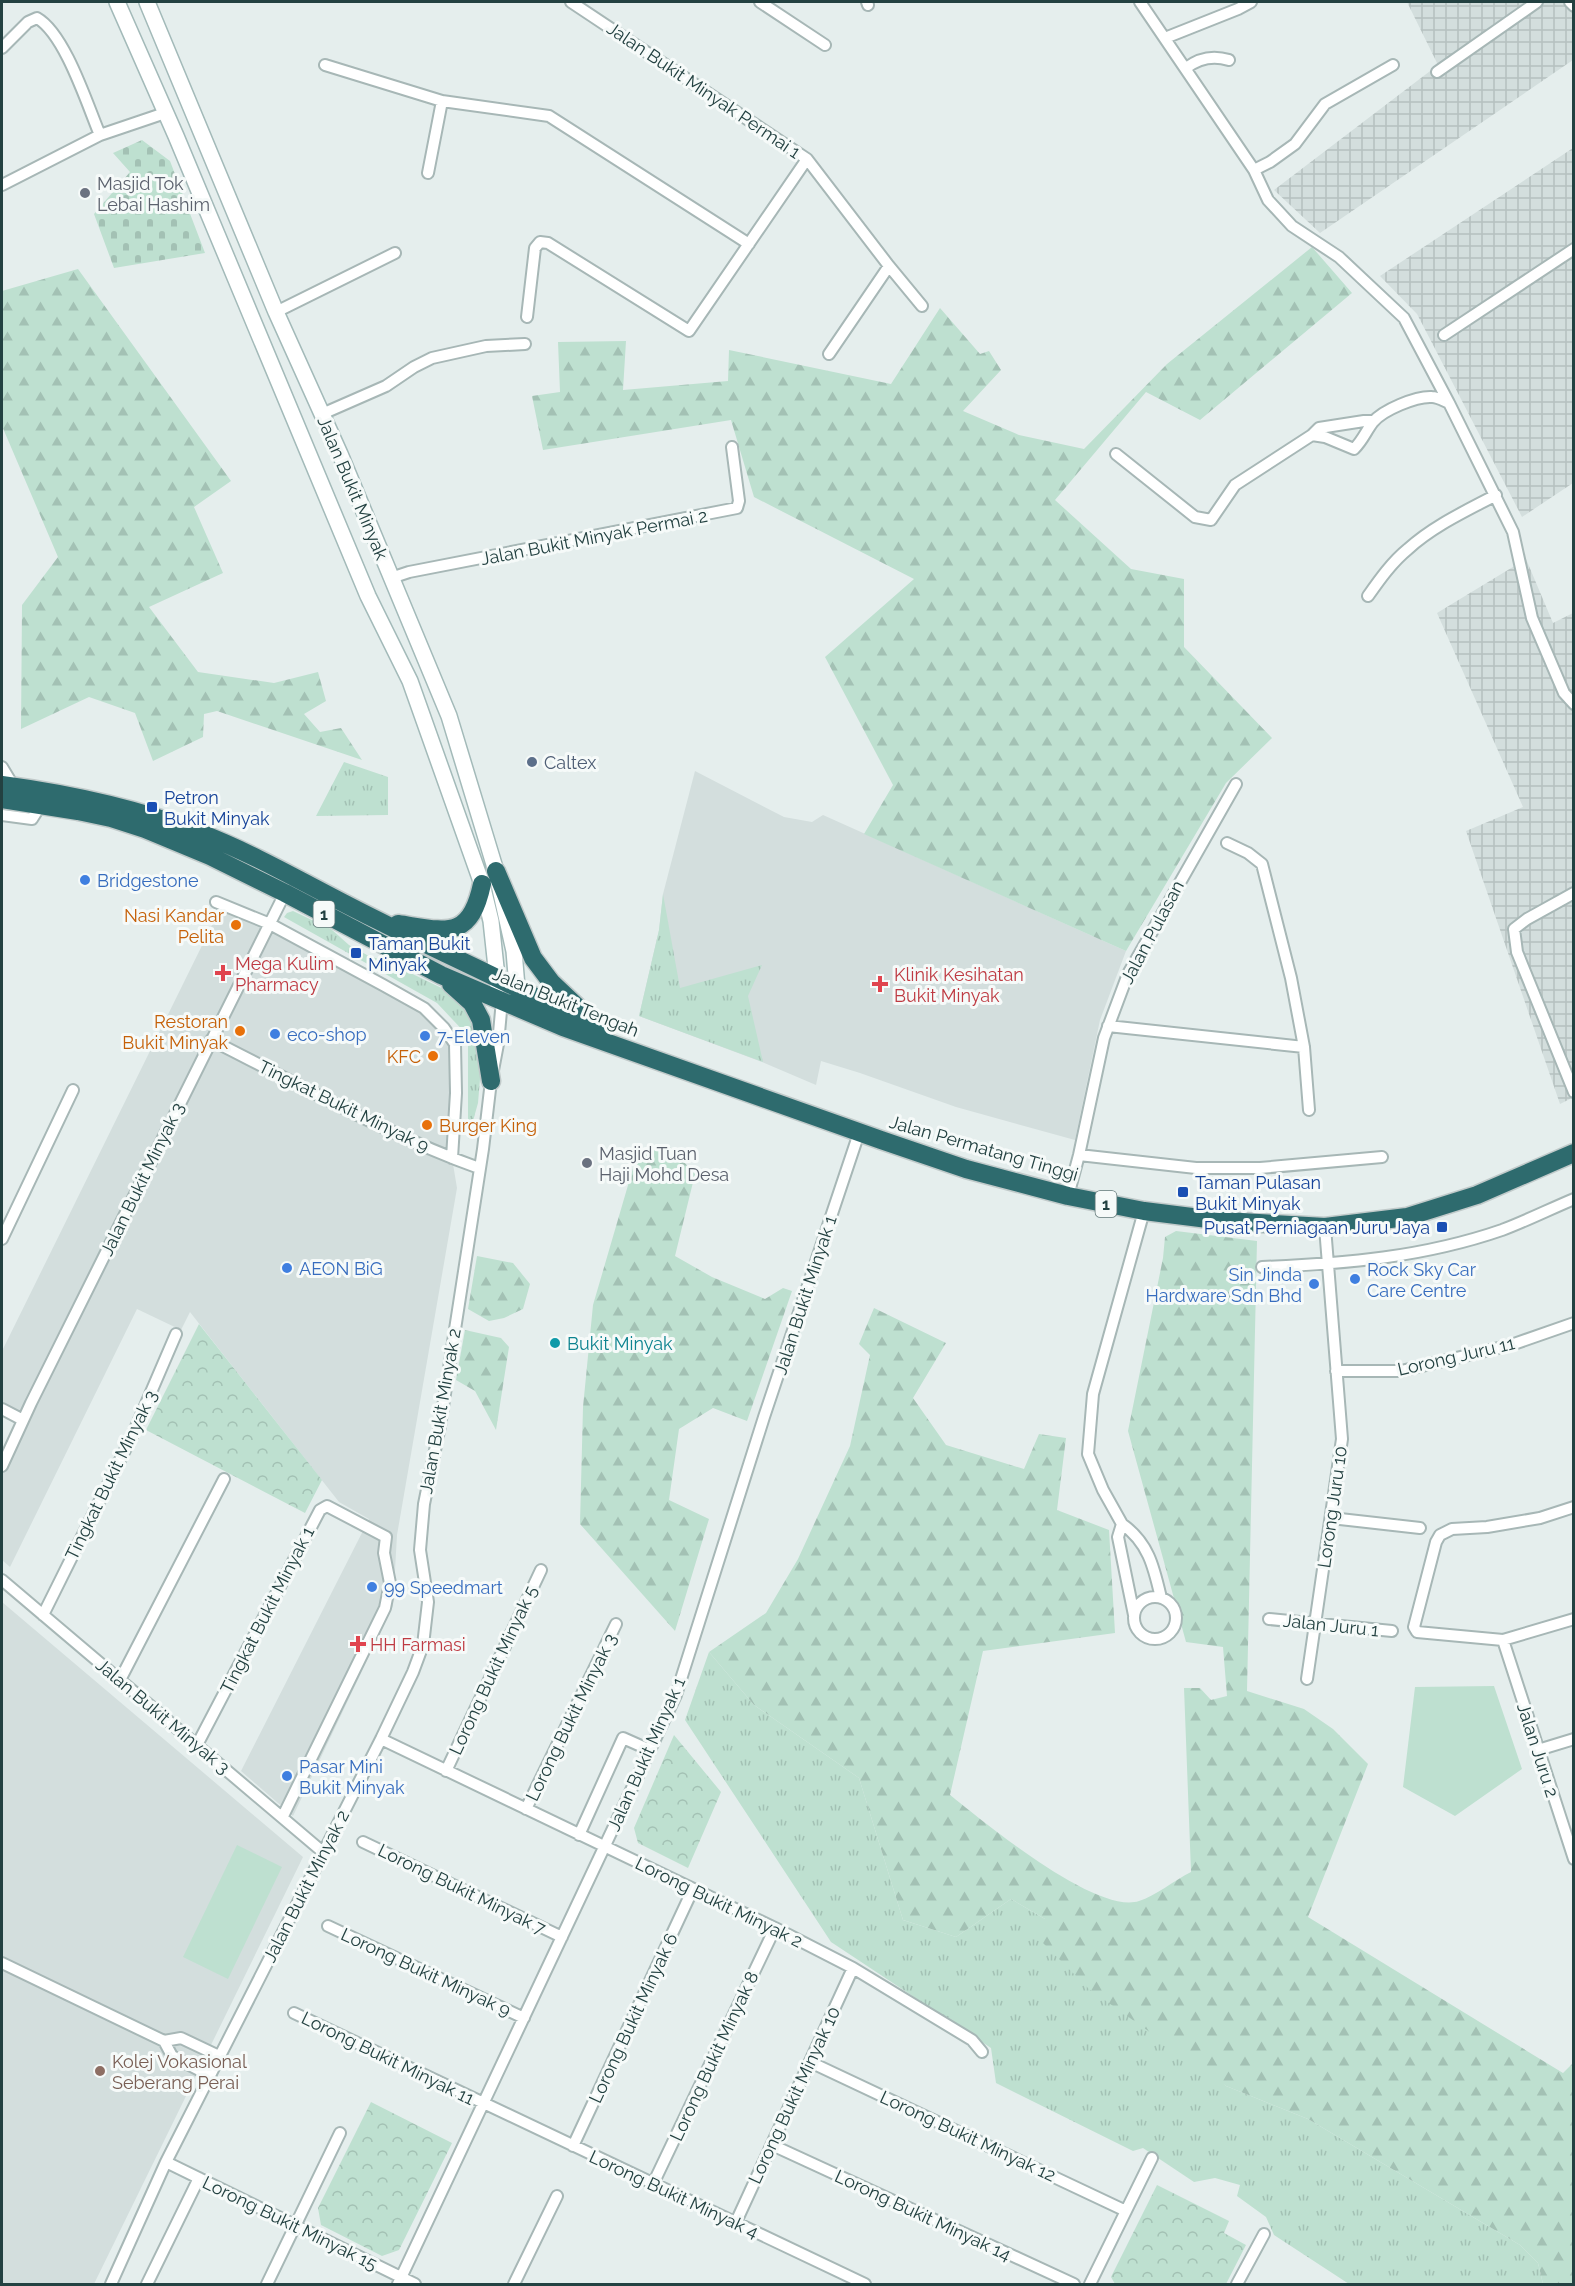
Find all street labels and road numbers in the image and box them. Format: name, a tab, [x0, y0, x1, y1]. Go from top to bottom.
street label: Jalan Bukit Minyak Permai 1	[603, 17, 805, 163]
street label: Jalan Bukit Minyak	[313, 413, 393, 563]
street label: Jalan Bukit Minyak Permai 2	[479, 505, 709, 569]
street label: Jalan Pulasan	[1116, 877, 1188, 987]
road number: 1	[314, 901, 334, 927]
street label: Jalan Bukit Tengah	[490, 963, 642, 1041]
street label: Tingkat Bukit Minyak 9	[255, 1056, 433, 1156]
street label: Jalan Bukit Minyak 3	[96, 1099, 188, 1259]
street label: Jalan Permatang Tinggi	[887, 1111, 1081, 1185]
road number: 1	[1096, 1191, 1116, 1217]
street label: Jalan Bukit Minyak 1	[769, 1213, 841, 1377]
street label: Jalan Bukit Minyak 2	[415, 1327, 465, 1495]
street label: Lorong Juru 11	[1395, 1332, 1517, 1380]
street label: Tingkat Bukit Minyak 3	[61, 1387, 161, 1563]
street label: Lorong Juru 10	[1313, 1445, 1351, 1569]
street label: Tingkat Bukit Minyak 1	[216, 1523, 318, 1697]
street label: Lorong Bukit Minyak 5	[445, 1582, 541, 1758]
street label: Jalan Juru 1	[1282, 1610, 1380, 1641]
street label: Lorong Bukit Minyak 3	[521, 1630, 621, 1804]
street label: Jalan Bukit Minyak 3	[92, 1654, 234, 1778]
street label: Jalan Bukit Minyak 1	[603, 1674, 689, 1834]
street label: Jalan Juru 2	[1513, 1700, 1563, 1800]
street label: Jalan Bukit Minyak 2	[259, 1807, 353, 1965]
street label: Lorong Bukit Minyak 7	[375, 1839, 550, 1939]
street label: Lorong Bukit Minyak 2	[632, 1852, 806, 1952]
street label: Lorong Bukit Minyak 9	[338, 1923, 514, 2021]
street label: Lorong Bukit Minyak 6	[584, 1930, 682, 2106]
street label: Lorong Bukit Minyak 8	[665, 1968, 763, 2144]
street label: Lorong Bukit Minyak 10	[744, 2003, 844, 2187]
street label: Lorong Bukit Minyak 11	[298, 2007, 478, 2109]
street label: Lorong Bukit Minyak 12	[877, 2086, 1059, 2186]
street label: Lorong Bukit Minyak 4	[586, 2146, 762, 2242]
street label: Lorong Bukit Minyak 14	[832, 2165, 1014, 2265]
street label: Lorong Bukit Minyak 15	[199, 2172, 381, 2275]

